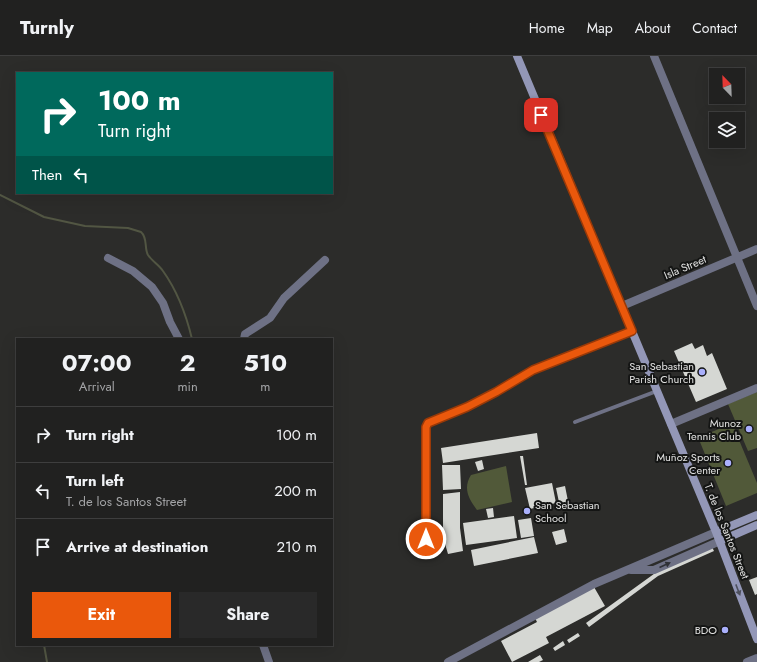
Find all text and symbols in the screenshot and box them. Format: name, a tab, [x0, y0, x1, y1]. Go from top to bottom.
text: Turnly	[20, 14, 74, 41]
text: Home	[529, 18, 565, 38]
text: Map	[587, 18, 613, 38]
text: About	[635, 18, 670, 38]
text: Contact	[692, 18, 737, 38]
north arrow	[709, 68, 745, 104]
map controls	[709, 68, 745, 148]
text: 100 m	[98, 80, 181, 121]
icon: right	[32, 88, 84, 140]
pin	[524, 98, 558, 132]
icon: arrive	[530, 104, 552, 126]
button: layers	[709, 112, 745, 148]
text: Turn right	[98, 118, 170, 144]
text: Then	[32, 164, 62, 186]
icon: left	[70, 164, 92, 186]
street label: Isla Street	[661, 251, 709, 283]
text: 07:00	[62, 345, 132, 380]
text: 2	[180, 345, 195, 380]
text: 510	[244, 345, 287, 380]
place label: San Sebastian Parish Church	[629, 358, 694, 387]
marker: San Sebastian Parish Church	[697, 367, 707, 377]
text: Arrival	[79, 377, 115, 396]
text: min	[177, 377, 198, 396]
text: m	[260, 377, 270, 396]
place label: Munoz Tennis Club	[687, 415, 741, 444]
icon: right	[32, 424, 54, 446]
text: Turn right	[66, 424, 134, 446]
text: 100 m	[276, 424, 317, 446]
marker: Munoz Tennis Club	[744, 424, 754, 434]
place label: Muñoz Sports Center	[656, 449, 721, 478]
marker: Muñoz Sports Center	[723, 458, 733, 468]
text: Turn left	[66, 470, 124, 492]
icon: left	[32, 480, 54, 502]
text: 200 m	[274, 480, 317, 502]
street label: T. de los Santos Street	[701, 481, 754, 582]
text: T. de los Santos Street	[66, 492, 186, 511]
place label: San Sebastian School	[535, 497, 600, 526]
marker: San Sebastian School	[522, 506, 532, 516]
position arrow	[405, 518, 447, 560]
icon: arrive	[32, 536, 54, 558]
text: Arrive at destination	[66, 536, 208, 558]
text: 210 m	[277, 536, 317, 558]
one-way arrow	[659, 562, 670, 568]
one-way arrow	[736, 585, 742, 597]
button: Exit	[32, 592, 171, 638]
button: Share	[179, 592, 317, 638]
place label: BDO	[695, 622, 717, 638]
marker: BDO	[720, 625, 730, 635]

